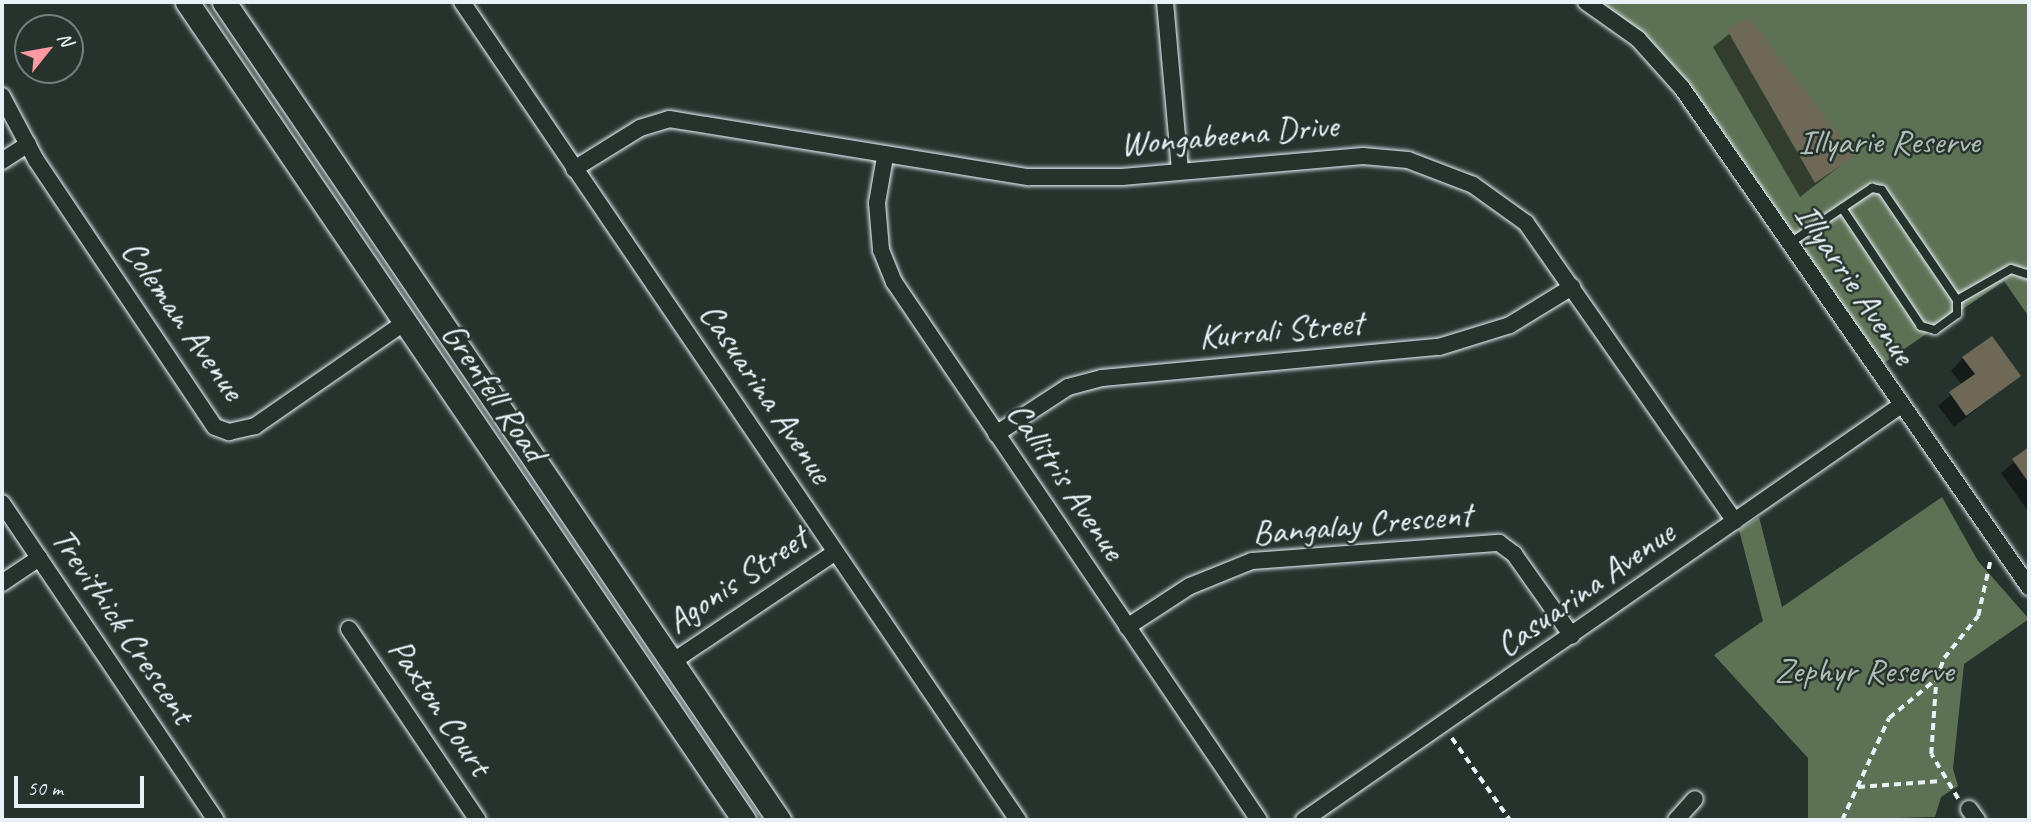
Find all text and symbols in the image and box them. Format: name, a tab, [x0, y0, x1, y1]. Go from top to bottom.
north arrow	[14, 14, 84, 84]
text: N	[52, 28, 79, 50]
street label: Wongabeena Drive	[1118, 105, 1340, 165]
park label: Illyarie Reserve	[1798, 121, 1980, 163]
street label: Illyarrie Avenue	[1786, 195, 1924, 373]
street label: Coleman Avenue	[112, 232, 254, 408]
street label: Casuarina Avenue	[690, 295, 842, 491]
street label: Kurrali Street	[1197, 302, 1365, 358]
street label: Grenfell Road	[433, 315, 555, 469]
street label: Callitris Avenue	[998, 394, 1134, 568]
street label: Bangalay Crescent	[1250, 493, 1474, 555]
street label: Casuarina Avenue	[1487, 512, 1683, 666]
street label: Agonis Street	[658, 517, 816, 643]
street label: Trevithick Crescent	[42, 520, 204, 732]
street label: Paxton Court	[379, 630, 501, 784]
park label: Zephyr Reserve	[1774, 650, 1954, 692]
scale bar	[18, 762, 147, 806]
text: 50 m	[27, 775, 63, 801]

